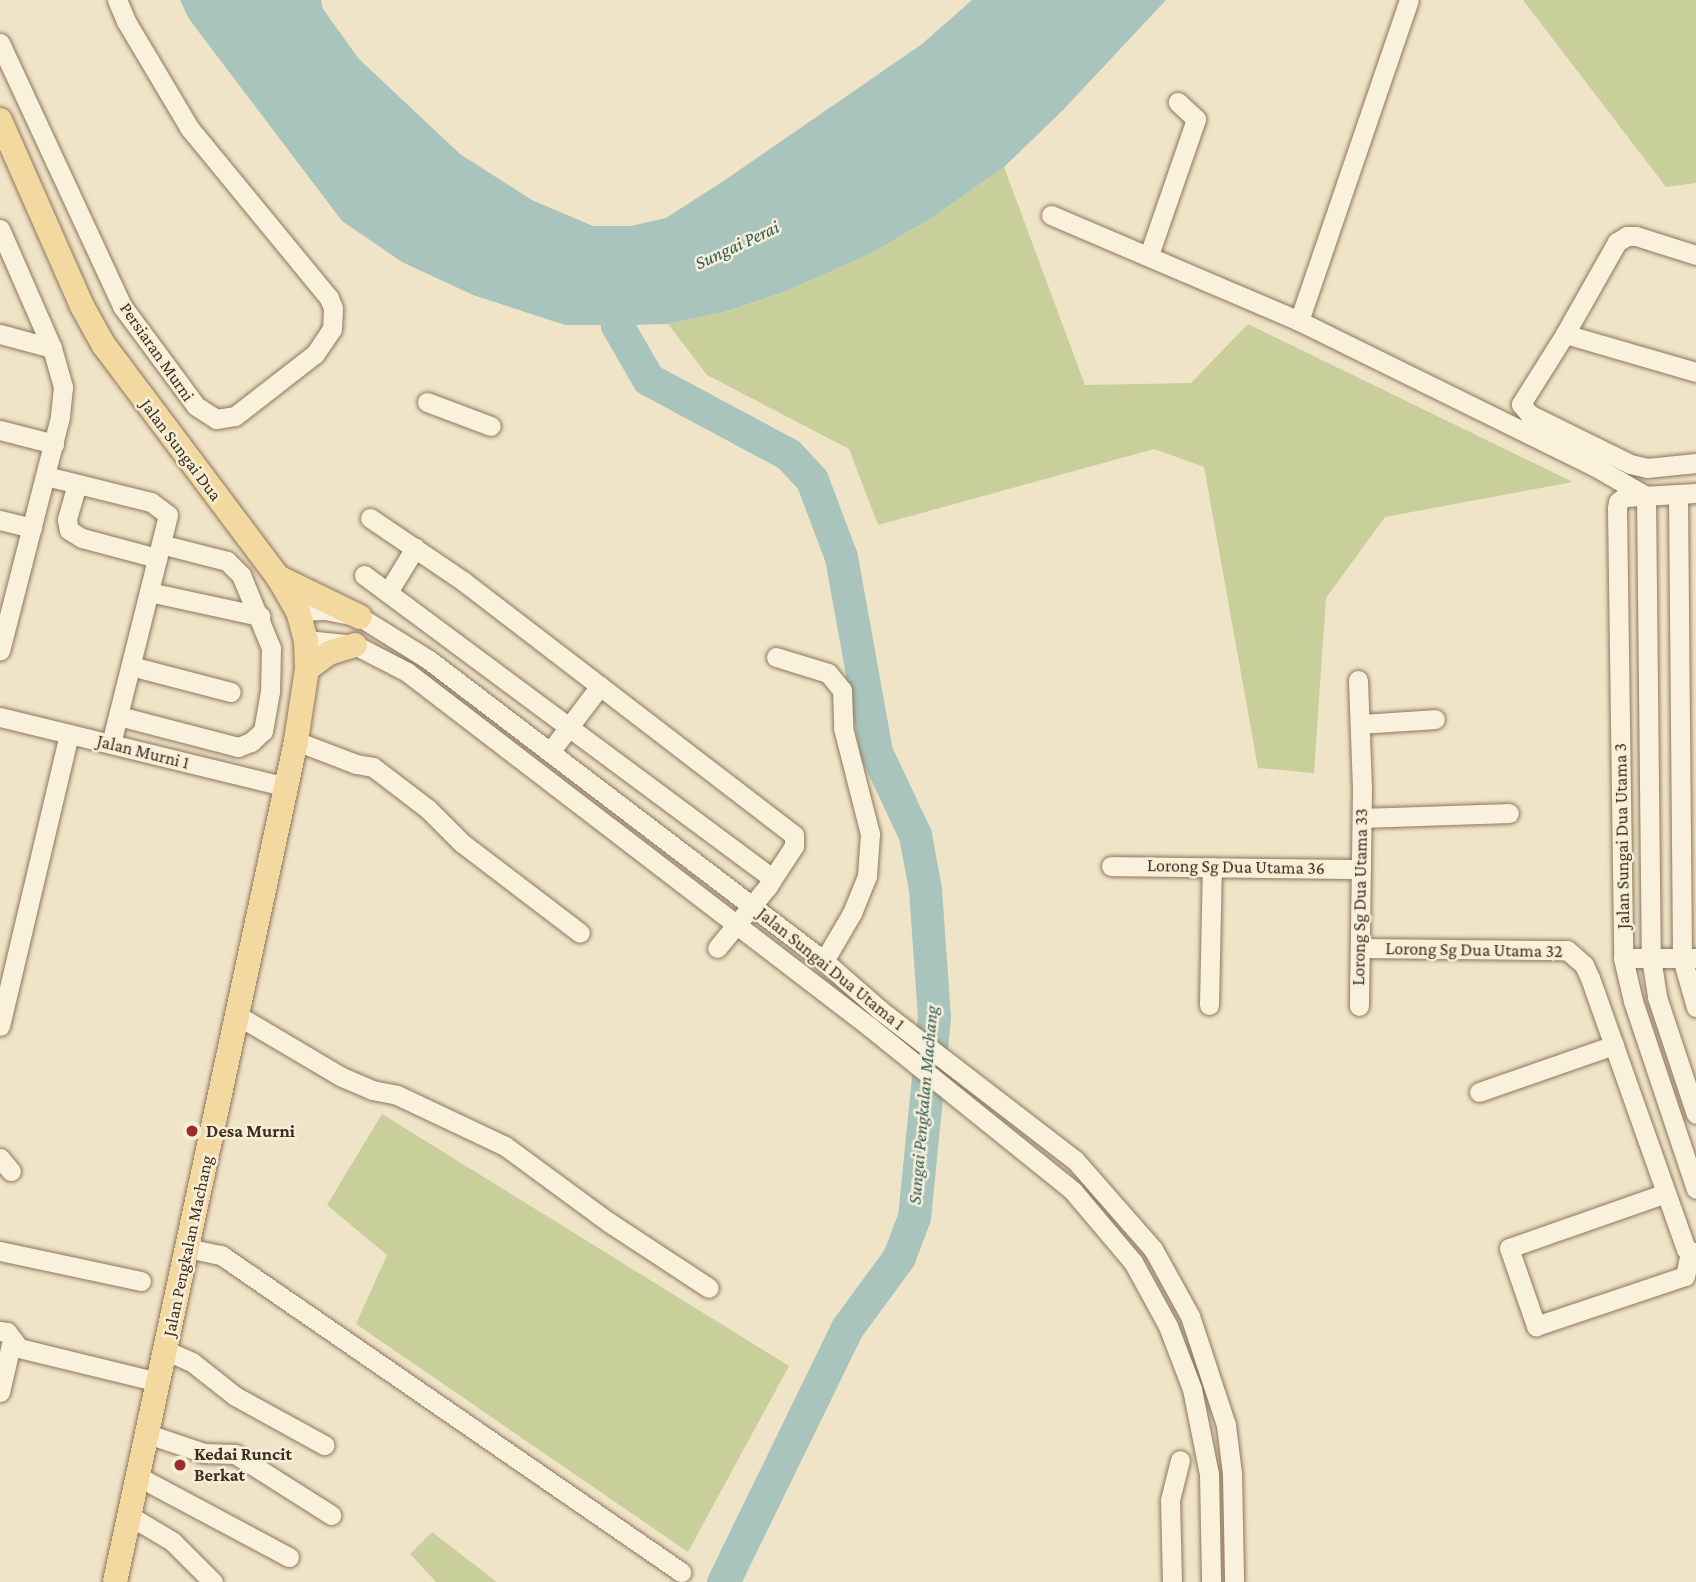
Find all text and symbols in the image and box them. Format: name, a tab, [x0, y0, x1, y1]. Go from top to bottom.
water label: Sungai Perai	[691, 216, 783, 274]
street label: Persiaran Murni	[115, 298, 199, 406]
street label: Jalan Sungai Dua	[136, 395, 226, 505]
street label: Jalan Murni 1	[95, 730, 191, 774]
street label: Jalan Sungai Dua Utama 3	[1610, 743, 1634, 929]
street label: Lorong Sg Dua Utama 33	[1348, 808, 1372, 986]
street label: Lorong Sg Dua Utama 36	[1147, 855, 1325, 879]
street label: Jalan Sungai Dua Utama 1	[753, 903, 909, 1035]
street label: Lorong Sg Dua Utama 32	[1385, 938, 1563, 962]
water label: Sungai Pengkalan Machang	[903, 1005, 943, 1205]
place label: Desa Murni	[206, 1120, 295, 1142]
marker: Desa Murni	[184, 1123, 200, 1139]
street label: Jalan Pengkalan Machang	[158, 1153, 218, 1339]
place label: Kedai Runcit Berkat	[194, 1444, 292, 1486]
marker: Kedai Runcit Berkat	[172, 1457, 188, 1473]

